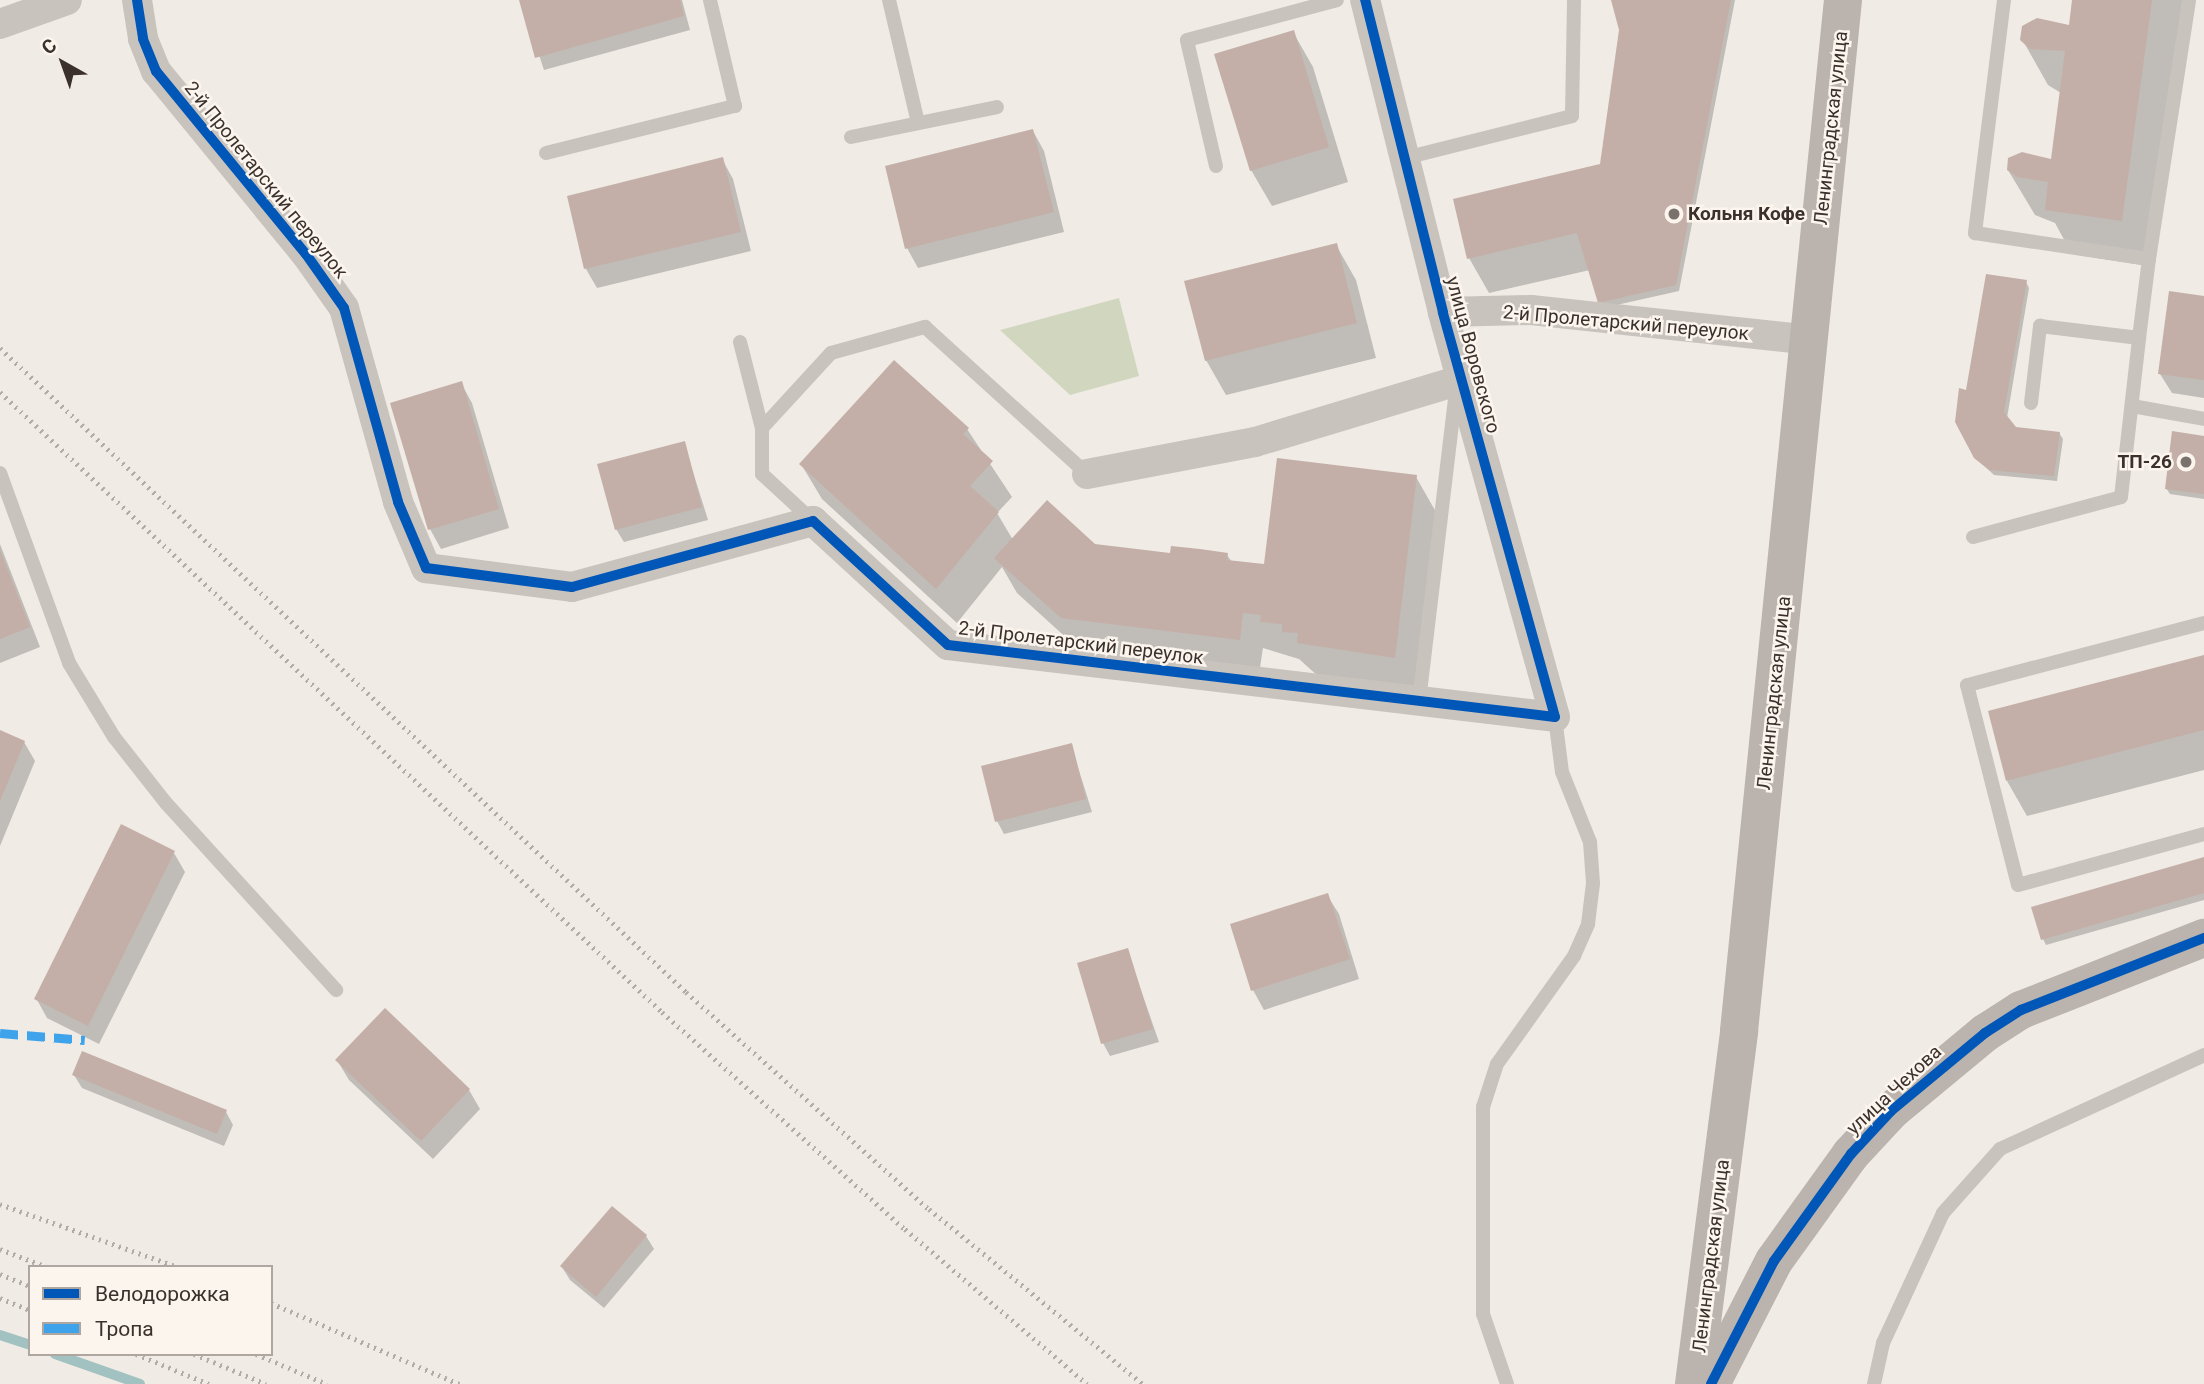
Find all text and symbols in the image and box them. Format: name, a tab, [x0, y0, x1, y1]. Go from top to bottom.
north arrow	[28, 28, 98, 98]
street label: Ленинградская улица	[1809, 30, 1853, 226]
text: С	[37, 34, 61, 59]
street label: 2-й Пролетарский переулок	[180, 77, 352, 283]
place label: Кольня Кофе	[1688, 203, 1805, 225]
marker: Кольня Кофе	[1666, 206, 1682, 222]
street label: улица Воровского	[1441, 274, 1505, 436]
street label: 2-й Пролетарский переулок	[1502, 301, 1750, 345]
place label: ТП-26	[2118, 451, 2172, 473]
marker: ТП-26	[2178, 454, 2194, 470]
street label: Ленинградская улица	[1752, 595, 1796, 791]
street label: 2-й Пролетарский переулок	[957, 617, 1205, 669]
street label: улица Чехова	[1842, 1040, 1946, 1140]
street label: Ленинградская улица	[1688, 1158, 1734, 1354]
legend	[28, 1265, 273, 1356]
text: Велодорожка	[95, 1282, 230, 1306]
text: Тропа	[95, 1317, 154, 1341]

